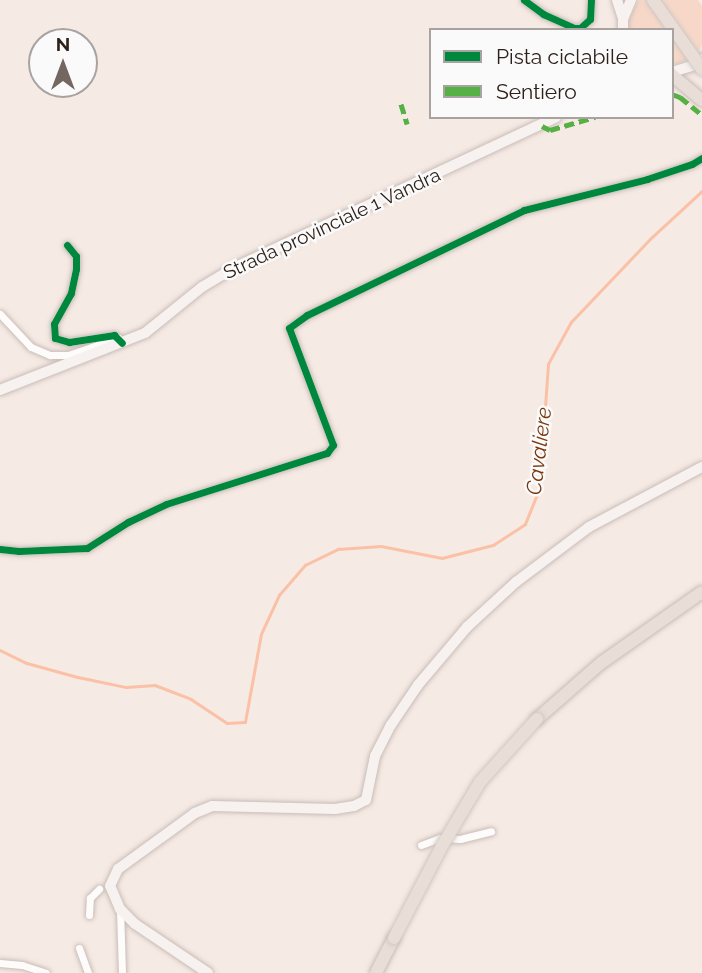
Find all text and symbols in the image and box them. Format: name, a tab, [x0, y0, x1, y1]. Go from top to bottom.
north arrow	[28, 28, 98, 98]
legend	[429, 28, 674, 119]
text: N	[56, 33, 70, 55]
text: Pista ciclabile	[496, 44, 628, 69]
text: Sentiero	[496, 79, 577, 104]
street label: Strada provinciale 1 Vandra	[220, 164, 444, 284]
water label: Cavaliere	[521, 406, 557, 496]

